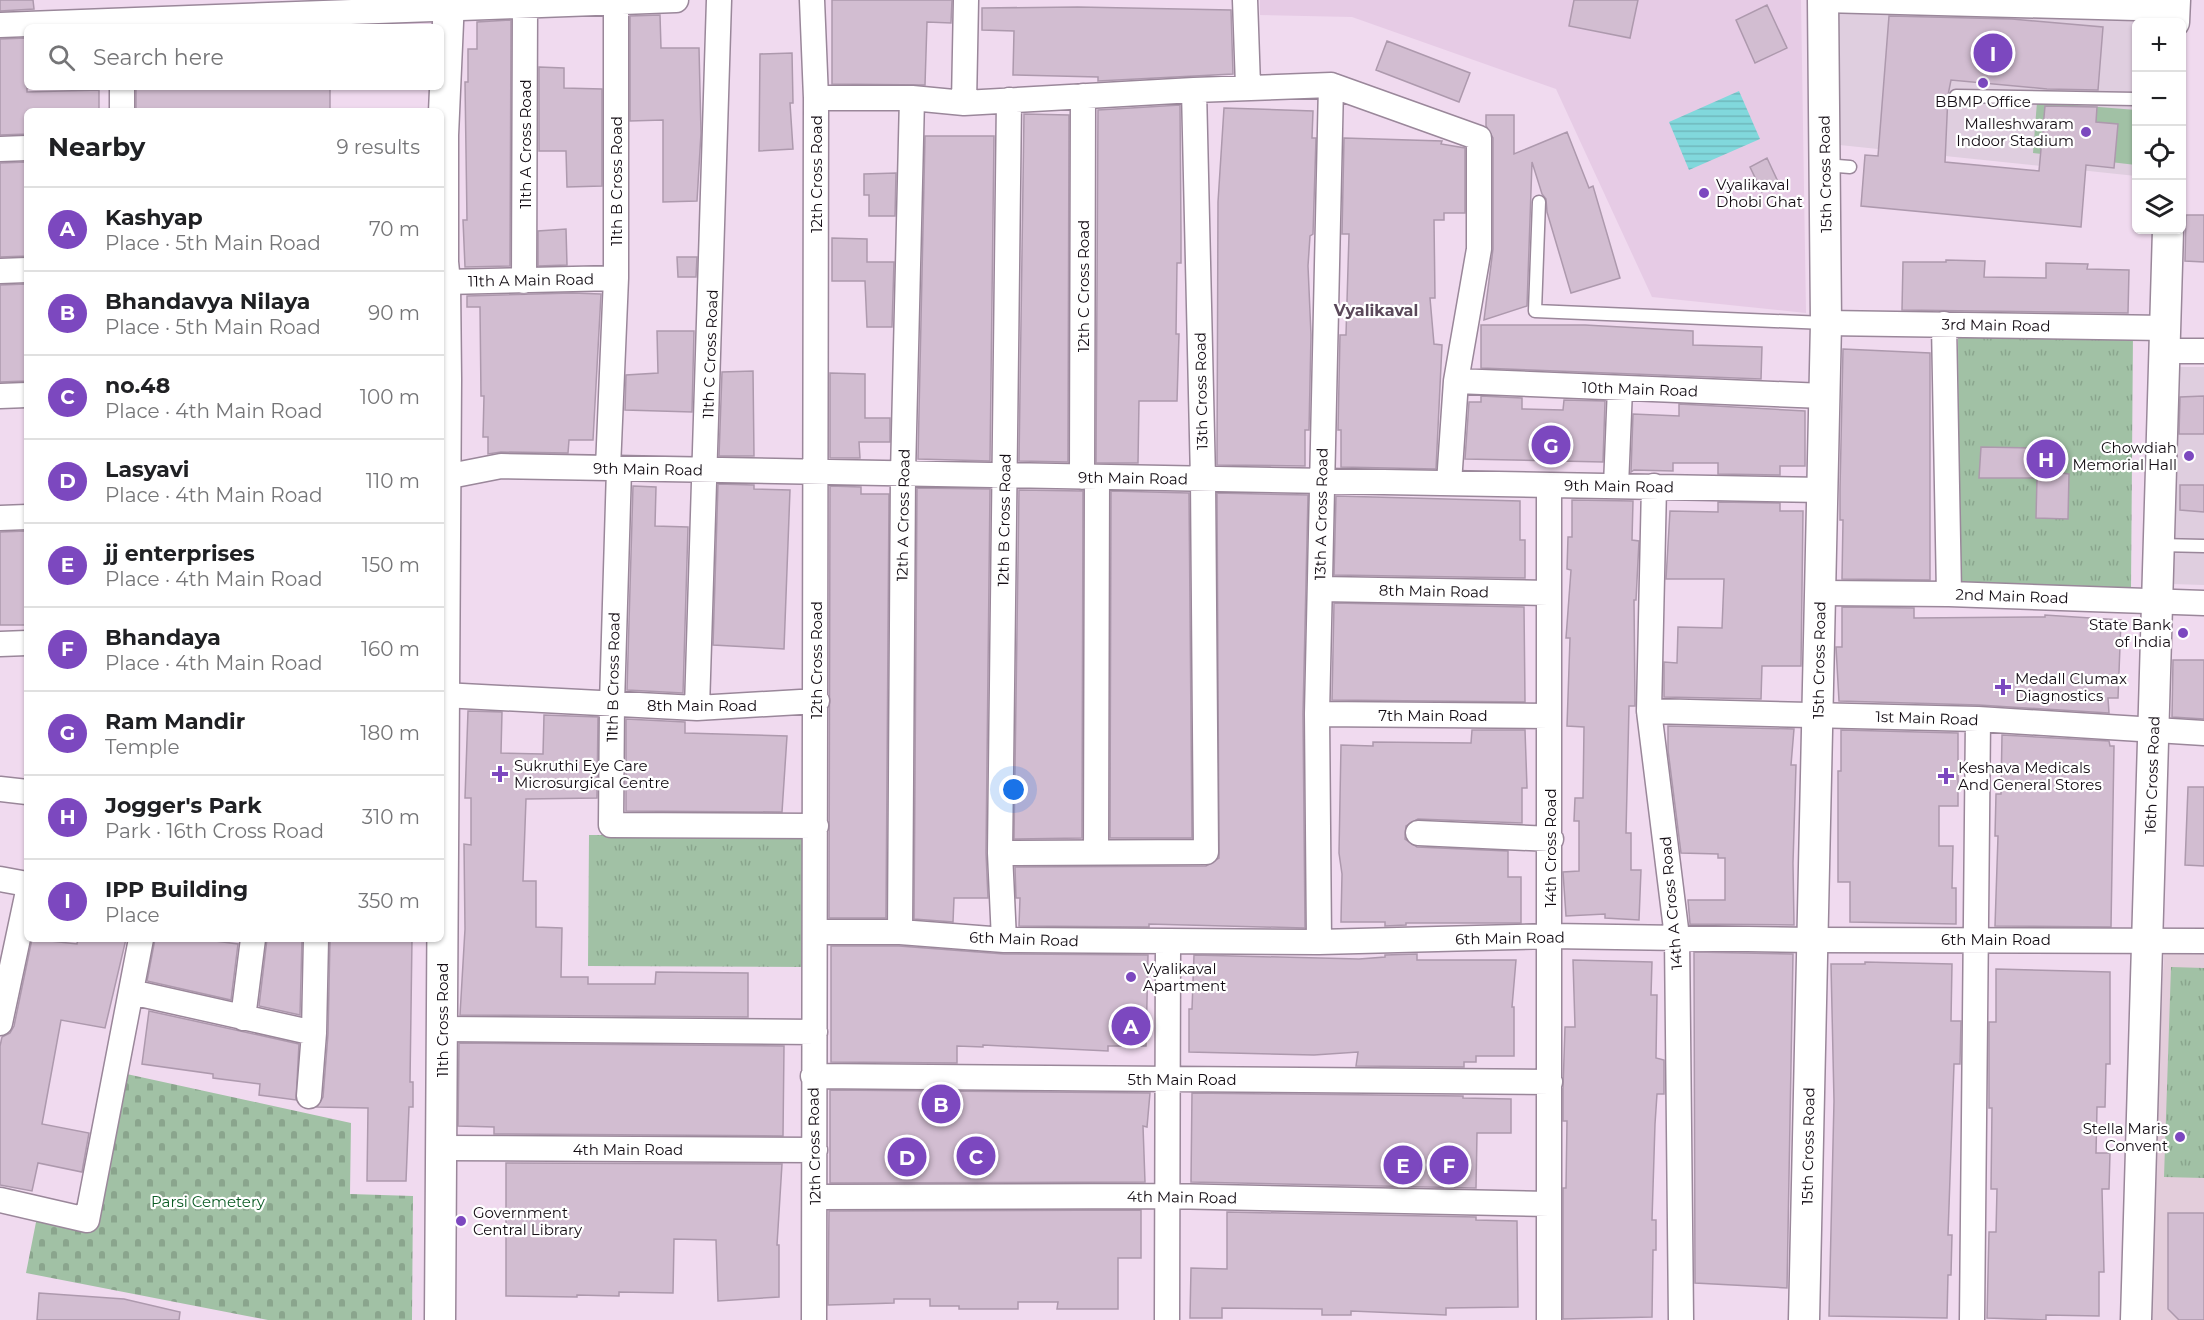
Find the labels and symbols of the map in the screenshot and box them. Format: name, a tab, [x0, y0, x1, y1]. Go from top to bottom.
pin: I	[1974, 31, 2012, 76]
marker: BBMP Office	[1976, 76, 1990, 90]
street label: 11th A Cross Road	[516, 79, 535, 209]
place label: BBMP Office	[1935, 92, 2031, 111]
place label: Malleshwaram Indoor Stadium	[1956, 114, 2074, 150]
street label: 12th Cross Road	[807, 115, 826, 233]
street label: 15th Cross Road	[1814, 115, 1836, 233]
street label: 11th B Cross Road	[607, 116, 626, 246]
marker: Malleshwaram Indoor Stadium	[2079, 125, 2093, 139]
place label: Vyalikaval Dhobi Ghat	[1716, 175, 1803, 211]
marker: Vyalikaval Dhobi Ghat	[1697, 186, 1711, 200]
street label: 12th C Cross Road	[1074, 220, 1093, 352]
street label: 11th A Main Road	[468, 269, 594, 291]
street label: 11th C Cross Road	[698, 289, 722, 419]
district label: Vyalikaval	[1333, 301, 1418, 320]
street label: 3rd Main Road	[1941, 315, 2051, 335]
street label: 13th Cross Road	[1190, 332, 1212, 450]
street label: 10th Main Road	[1582, 377, 1698, 401]
pin: G	[1532, 422, 1570, 468]
pin: H	[2026, 436, 2066, 482]
place label: Chowdiah Memorial Hall	[2072, 438, 2177, 474]
street label: 13th A Cross Road	[1310, 448, 1332, 580]
street label: 12th A Cross Road	[892, 449, 914, 581]
marker: Chowdiah Memorial Hall	[2182, 449, 2196, 463]
street label: 12th B Cross Road	[993, 453, 1015, 587]
street label: 9th Main Road	[593, 459, 703, 479]
street label: 9th Main Road	[1078, 468, 1188, 488]
street label: 9th Main Road	[1564, 476, 1674, 496]
street label: 8th Main Road	[1379, 581, 1489, 601]
street label: 2nd Main Road	[1955, 585, 2069, 607]
street label: 12th Cross Road	[807, 601, 826, 719]
street label: 15th Cross Road	[1808, 601, 1830, 719]
street label: 11th B Cross Road	[602, 612, 624, 742]
place label: State Bank of India	[2089, 615, 2171, 651]
marker: State Bank of India	[2176, 626, 2190, 640]
place label: Medall Clumax Diagnostics	[2015, 669, 2127, 705]
marker: Medall Clumax Diagnostics	[1996, 680, 2010, 694]
street label: 8th Main Road	[647, 696, 757, 715]
street label: 7th Main Road	[1378, 706, 1488, 725]
street label: 1st Main Road	[1875, 707, 1979, 729]
street label: 16th Cross Road	[2140, 716, 2164, 834]
place label: Sukruthi Eye Care Microsurgical Centre	[514, 756, 669, 792]
place label: Keshava Medicals And General Stores	[1958, 758, 2102, 794]
marker: Sukruthi Eye Care Microsurgical Centre	[491, 765, 509, 783]
marker: Keshava Medicals And General Stores	[1939, 769, 1953, 783]
your location	[999, 775, 1028, 804]
street label: 14th Cross Road	[1541, 788, 1560, 908]
street label: 14th A Cross Road	[1656, 836, 1686, 970]
street label: 6th Main Road	[969, 928, 1079, 950]
street label: 6th Main Road	[1455, 928, 1565, 948]
street label: 6th Main Road	[1941, 930, 2051, 949]
place label: Vyalikaval Apartment	[1143, 959, 1226, 995]
street label: 11th Cross Road	[433, 963, 452, 1077]
marker: Vyalikaval Apartment	[1124, 970, 1138, 984]
pin: A	[1112, 1004, 1150, 1048]
street label: 5th Main Road	[1127, 1070, 1237, 1089]
pin: B	[922, 1082, 960, 1126]
street label: 12th Cross Road	[803, 1087, 825, 1205]
street label: 15th Cross Road	[1797, 1087, 1819, 1205]
place label: Stella Maris Convent	[2083, 1119, 2168, 1155]
marker: Stella Maris Convent	[2173, 1130, 2187, 1144]
pin: D	[888, 1134, 926, 1180]
pin: C	[956, 1134, 996, 1178]
street label: 4th Main Road	[573, 1140, 683, 1159]
pin: E	[1384, 1142, 1422, 1188]
pin: F	[1430, 1142, 1468, 1188]
street label: 4th Main Road	[1127, 1187, 1237, 1207]
park label: Parsi Cemetery	[151, 1192, 266, 1211]
place label: Government Central Library	[473, 1203, 583, 1239]
marker: Government Central Library	[454, 1214, 468, 1228]

